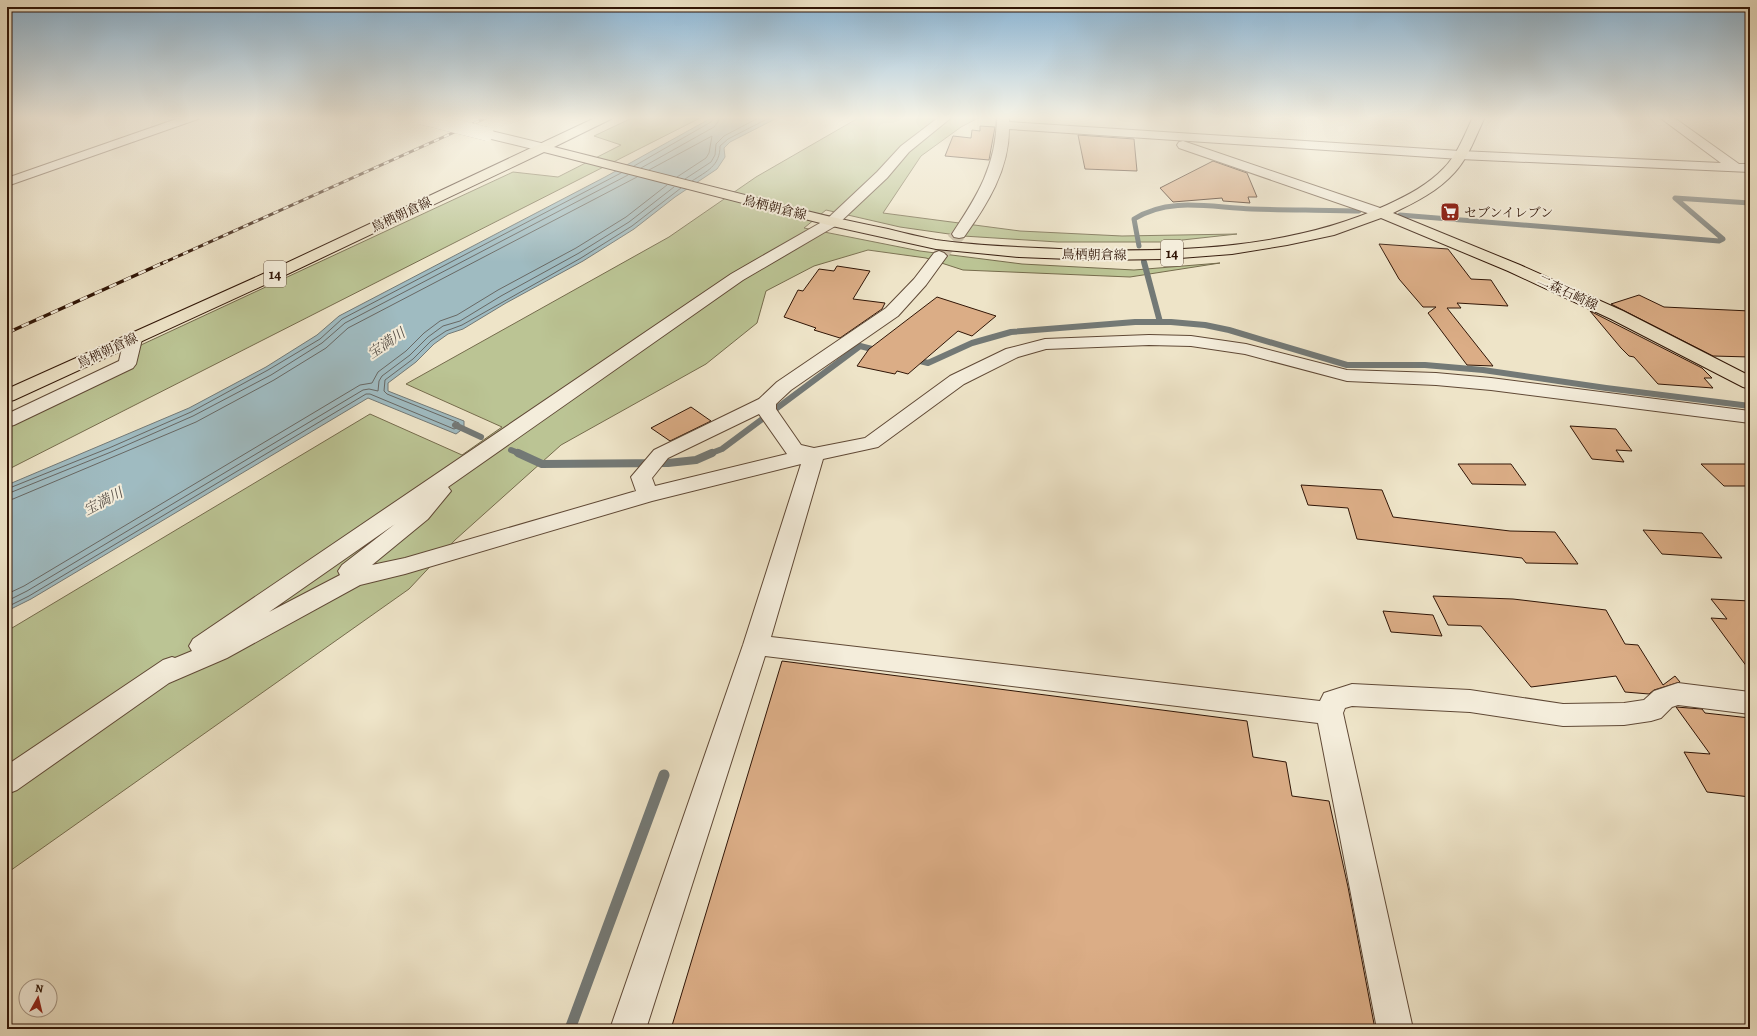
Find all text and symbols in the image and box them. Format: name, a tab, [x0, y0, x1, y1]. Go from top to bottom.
street label: 鳥栖朝倉線	[741, 191, 808, 224]
street label: 鳥栖朝倉線	[368, 193, 434, 236]
supermarket icon: セブンイレブン	[1439, 201, 1461, 223]
place label: セブンイレブン	[1464, 204, 1553, 221]
road number: 14	[1161, 240, 1183, 266]
street label: 鳥栖朝倉線	[1061, 245, 1127, 264]
road number: 14	[264, 261, 286, 287]
street label: 二森石崎線	[1535, 271, 1601, 314]
water label: 宝満川	[364, 323, 411, 363]
street label: 鳥栖朝倉線	[74, 329, 140, 372]
water label: 宝満川	[80, 482, 128, 520]
north arrow	[18, 978, 58, 1018]
text: N	[34, 981, 44, 997]

